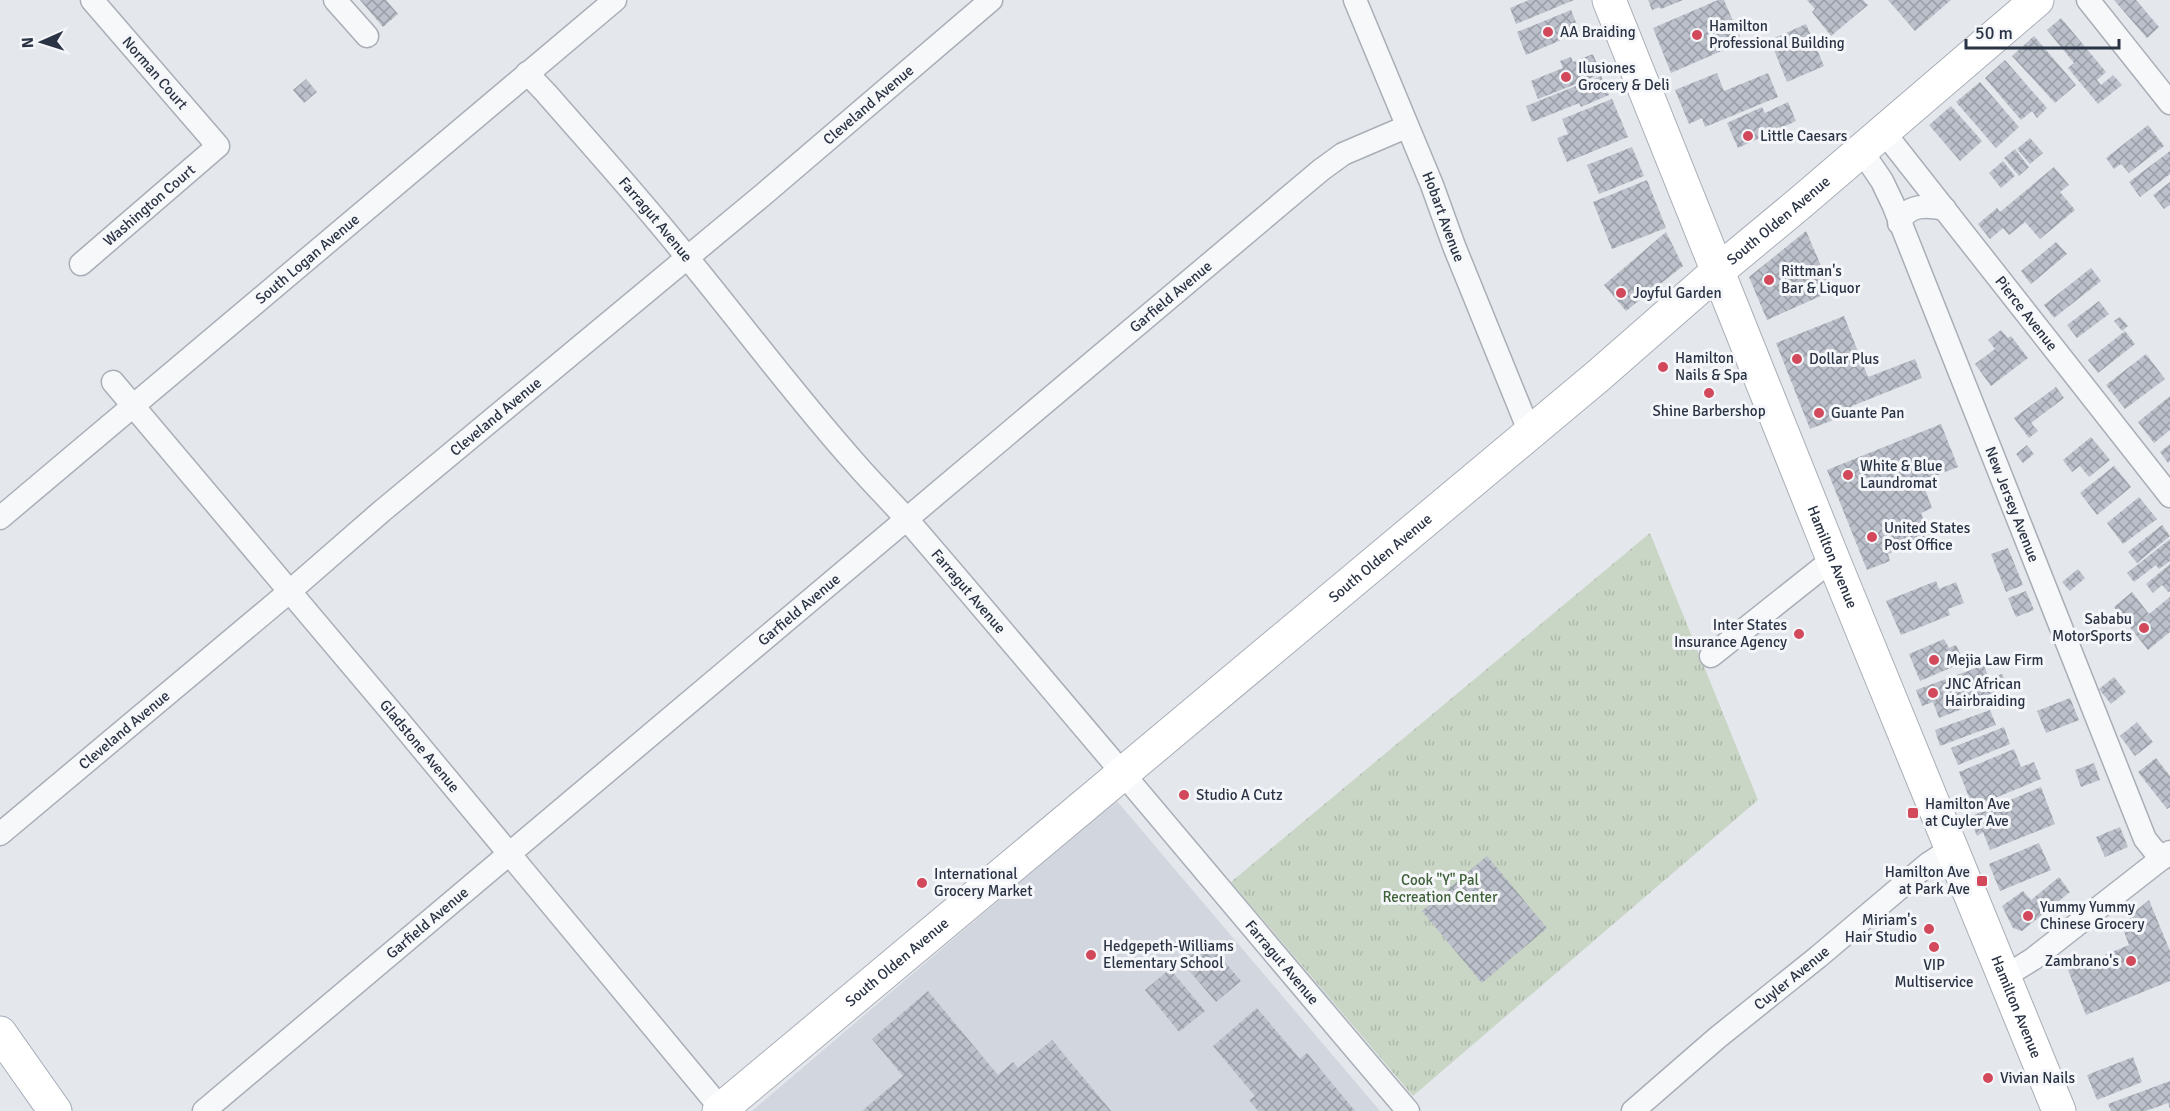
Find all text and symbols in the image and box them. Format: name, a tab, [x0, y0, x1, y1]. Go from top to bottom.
north arrow	[12, 12, 72, 72]
scale bar	[1966, 12, 2119, 50]
place label: Hamilton Professional Building	[1709, 17, 1845, 52]
text: 50 m	[1975, 22, 2013, 44]
place label: AA Braiding	[1560, 23, 1636, 41]
marker: AA Braiding	[1541, 25, 1555, 39]
marker: Hamilton Professional Building	[1690, 28, 1704, 42]
street label: Norman Court	[118, 33, 192, 113]
text: N	[18, 37, 38, 49]
place label: Ilusiones Grocery & Deli	[1578, 59, 1670, 94]
street label: Cleveland Avenue	[819, 61, 917, 148]
marker: Ilusiones Grocery & Deli	[1559, 70, 1573, 84]
place label: Little Caesars	[1760, 127, 1848, 145]
marker: Little Caesars	[1741, 129, 1755, 143]
street label: Washington Court	[100, 161, 199, 250]
street label: Hobart Avenue	[1418, 169, 1468, 264]
street label: South Olden Avenue	[1723, 172, 1834, 269]
street label: Farragut Avenue	[615, 173, 696, 266]
street label: South Logan Avenue	[252, 210, 363, 308]
street label: Garfield Avenue	[1126, 257, 1215, 336]
place label: Rittman's Bar & Liquor	[1781, 262, 1861, 297]
street label: Pierce Avenue	[1991, 272, 2061, 354]
marker: Rittman's Bar & Liquor	[1762, 273, 1776, 287]
place label: Joyful Garden	[1633, 284, 1722, 302]
marker: Joyful Garden	[1614, 286, 1628, 300]
place label: Hamilton Nails & Spa	[1675, 349, 1748, 384]
place label: Dollar Plus	[1809, 350, 1880, 368]
marker: Dollar Plus	[1790, 352, 1804, 366]
marker: Hamilton Nails & Spa	[1656, 360, 1670, 374]
street label: Cleveland Avenue	[446, 374, 545, 460]
marker: Shine Barbershop	[1702, 386, 1716, 400]
place label: Shine Barbershop	[1652, 402, 1766, 420]
place label: Guante Pan	[1831, 404, 1905, 422]
marker: Guante Pan	[1812, 406, 1826, 420]
street label: New Jersey Avenue	[1981, 444, 2043, 565]
place label: White & Blue Laundromat	[1860, 457, 1942, 492]
marker: White & Blue Laundromat	[1841, 468, 1855, 482]
street label: Hamilton Avenue	[1803, 503, 1861, 611]
street label: South Olden Avenue	[1325, 510, 1436, 606]
place label: United States Post Office	[1884, 519, 1971, 554]
marker: United States Post Office	[1865, 530, 1879, 544]
street label: Farragut Avenue	[927, 545, 1009, 637]
street label: Garfield Avenue	[754, 570, 844, 649]
place label: Sababu MotorSports	[2052, 610, 2132, 645]
place label: Inter States Insurance Agency	[1674, 616, 1787, 651]
marker: Sababu MotorSports	[2137, 621, 2151, 635]
marker: Inter States Insurance Agency	[1792, 627, 1806, 641]
place label: Mejia Law Firm	[1946, 651, 2043, 669]
marker: Mejia Law Firm	[1927, 653, 1941, 667]
place label: JNC African Hairbraiding	[1945, 675, 2026, 710]
marker: JNC African Hairbraiding	[1926, 686, 1940, 700]
street label: Cleveland Avenue	[75, 687, 173, 773]
street label: Gladstone Avenue	[376, 696, 463, 796]
place label: Studio A Cutz	[1196, 786, 1283, 804]
marker: Studio A Cutz	[1177, 788, 1191, 802]
place label: Hamilton Ave at Cuyler Ave	[1925, 795, 2010, 830]
marker: Hamilton Ave at Cuyler Ave	[1906, 806, 1920, 820]
place label: Hamilton Ave at Park Ave	[1885, 863, 1970, 898]
place label: International Grocery Market	[934, 865, 1033, 900]
park label: Cook "Y" Pal Recreation Center	[1382, 871, 1498, 906]
marker: Hamilton Ave at Park Ave	[1975, 874, 1989, 888]
marker: International Grocery Market	[915, 876, 929, 890]
street label: Garfield Avenue	[383, 883, 472, 963]
place label: Yummy Yummy Chinese Grocery	[2040, 898, 2144, 933]
marker: Yummy Yummy Chinese Grocery	[2021, 909, 2035, 923]
place label: Miriam's Hair Studio	[1845, 911, 1917, 946]
street label: South Olden Avenue	[842, 914, 952, 1011]
street label: Farragut Avenue	[1241, 916, 1323, 1008]
marker: Miriam's Hair Studio	[1922, 922, 1936, 936]
place label: Hedgepeth-Williams Elementary School	[1103, 937, 1234, 972]
marker: VIP Multiservice	[1927, 940, 1941, 954]
street label: Cuyler Avenue	[1750, 942, 1833, 1014]
marker: Hedgepeth-Williams Elementary School	[1084, 948, 1098, 962]
place label: Zambrano's	[2045, 952, 2119, 970]
street label: Hamilton Avenue	[1987, 953, 2045, 1061]
marker: Zambrano's	[2124, 954, 2138, 968]
place label: VIP Multiservice	[1894, 956, 1974, 991]
place label: Vivian Nails	[2000, 1069, 2076, 1087]
marker: Vivian Nails	[1981, 1071, 1995, 1085]

